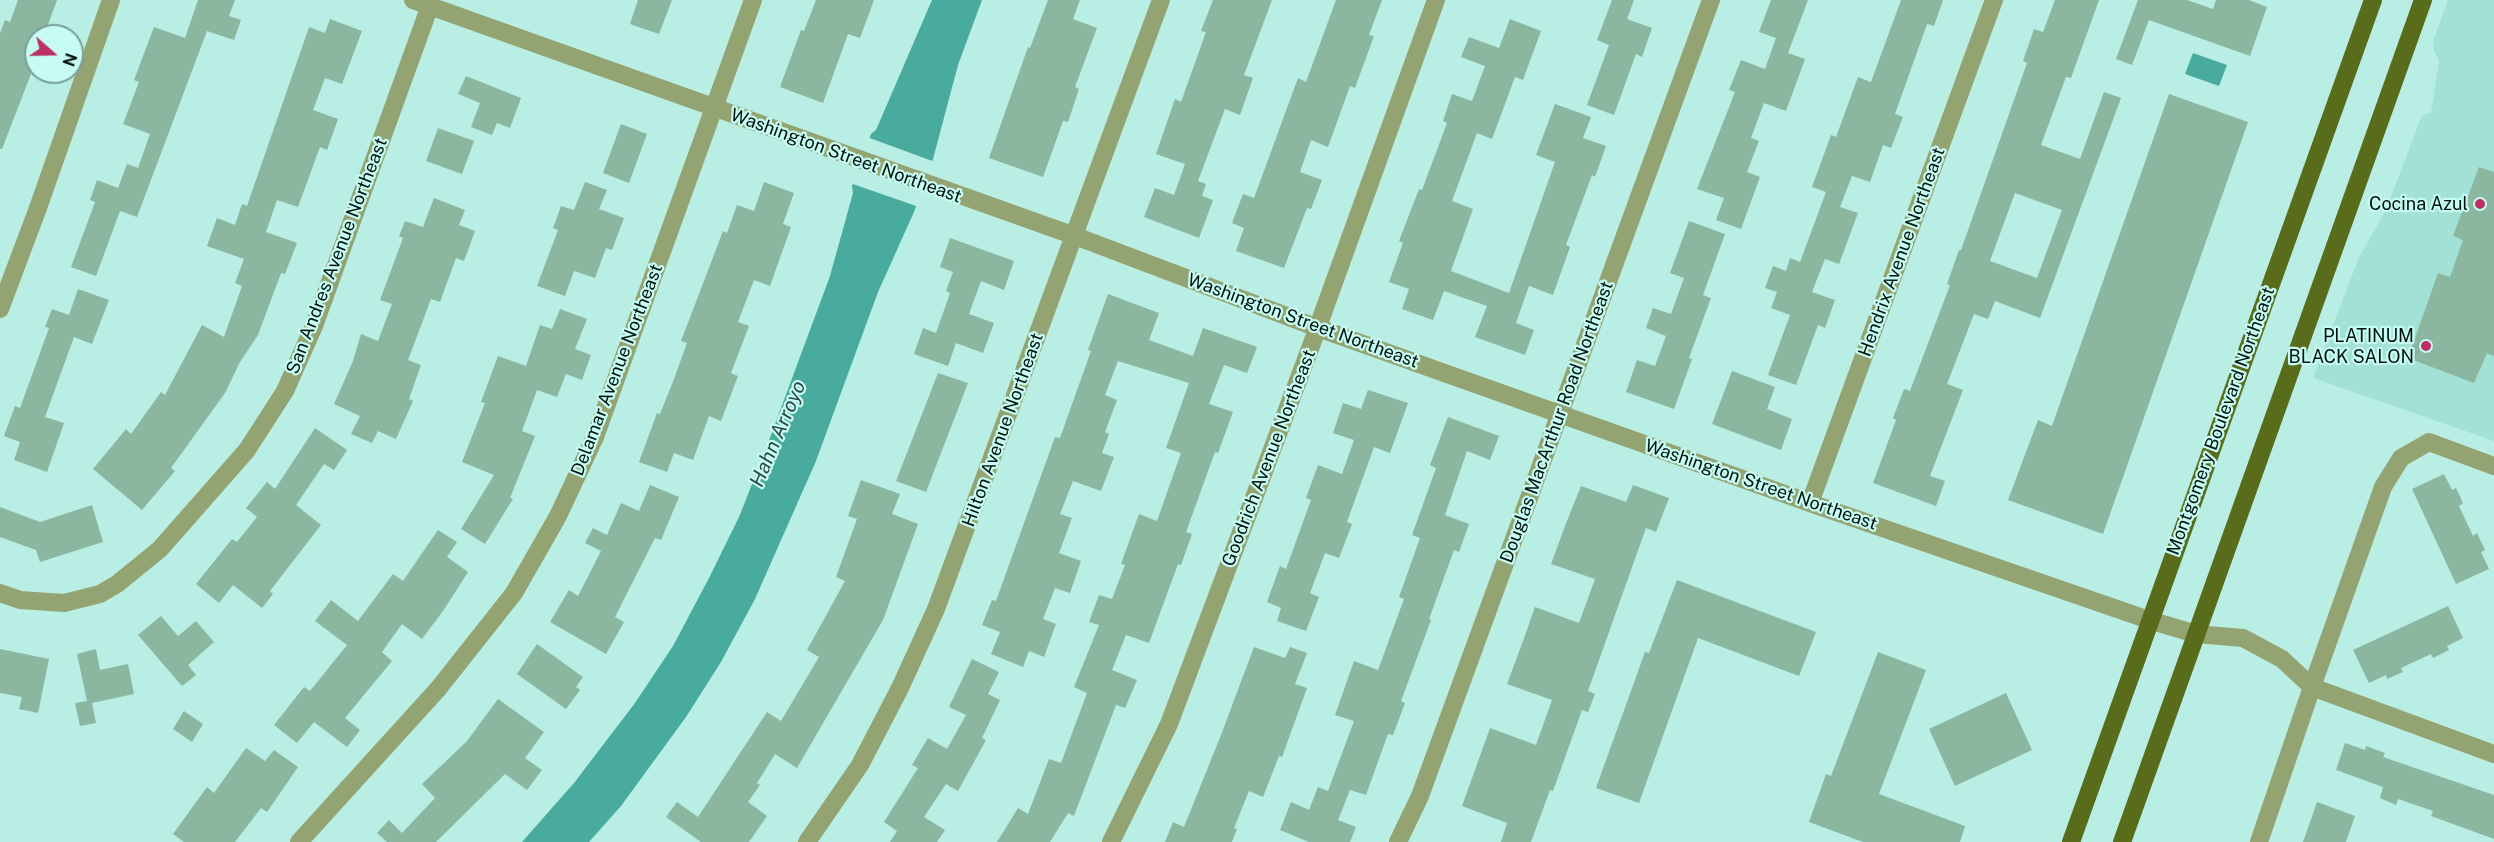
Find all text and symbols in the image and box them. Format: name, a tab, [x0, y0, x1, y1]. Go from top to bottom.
north arrow	[24, 24, 84, 84]
text: N	[58, 51, 81, 69]
street label: Washington Street Northeast	[728, 104, 964, 208]
street label: San Andres Avenue Northeast	[282, 135, 392, 377]
street label: Hendrix Avenue Northeast	[1854, 144, 1950, 360]
place label: Cocina Azul	[2369, 193, 2468, 215]
marker: Cocina Azul	[2473, 197, 2487, 211]
street label: Delamar Avenue Northeast	[567, 261, 667, 479]
street label: Washington Street Northeast	[1185, 269, 1421, 373]
street label: Douglas MacArthur Road Northeast	[1496, 278, 1618, 566]
street label: Montgomery Boulevard Northeast	[2162, 284, 2280, 558]
place label: PLATINUM BLACK SALON	[2289, 325, 2414, 368]
street label: Hilton Avenue Northeast	[958, 330, 1048, 530]
marker: PLATINUM BLACK SALON	[2419, 339, 2433, 353]
street label: Goodrich Avenue Northeast	[1218, 347, 1320, 569]
water label: Hahn Arroyo	[745, 377, 811, 491]
street label: Washington Street Northeast	[1642, 435, 1880, 535]

